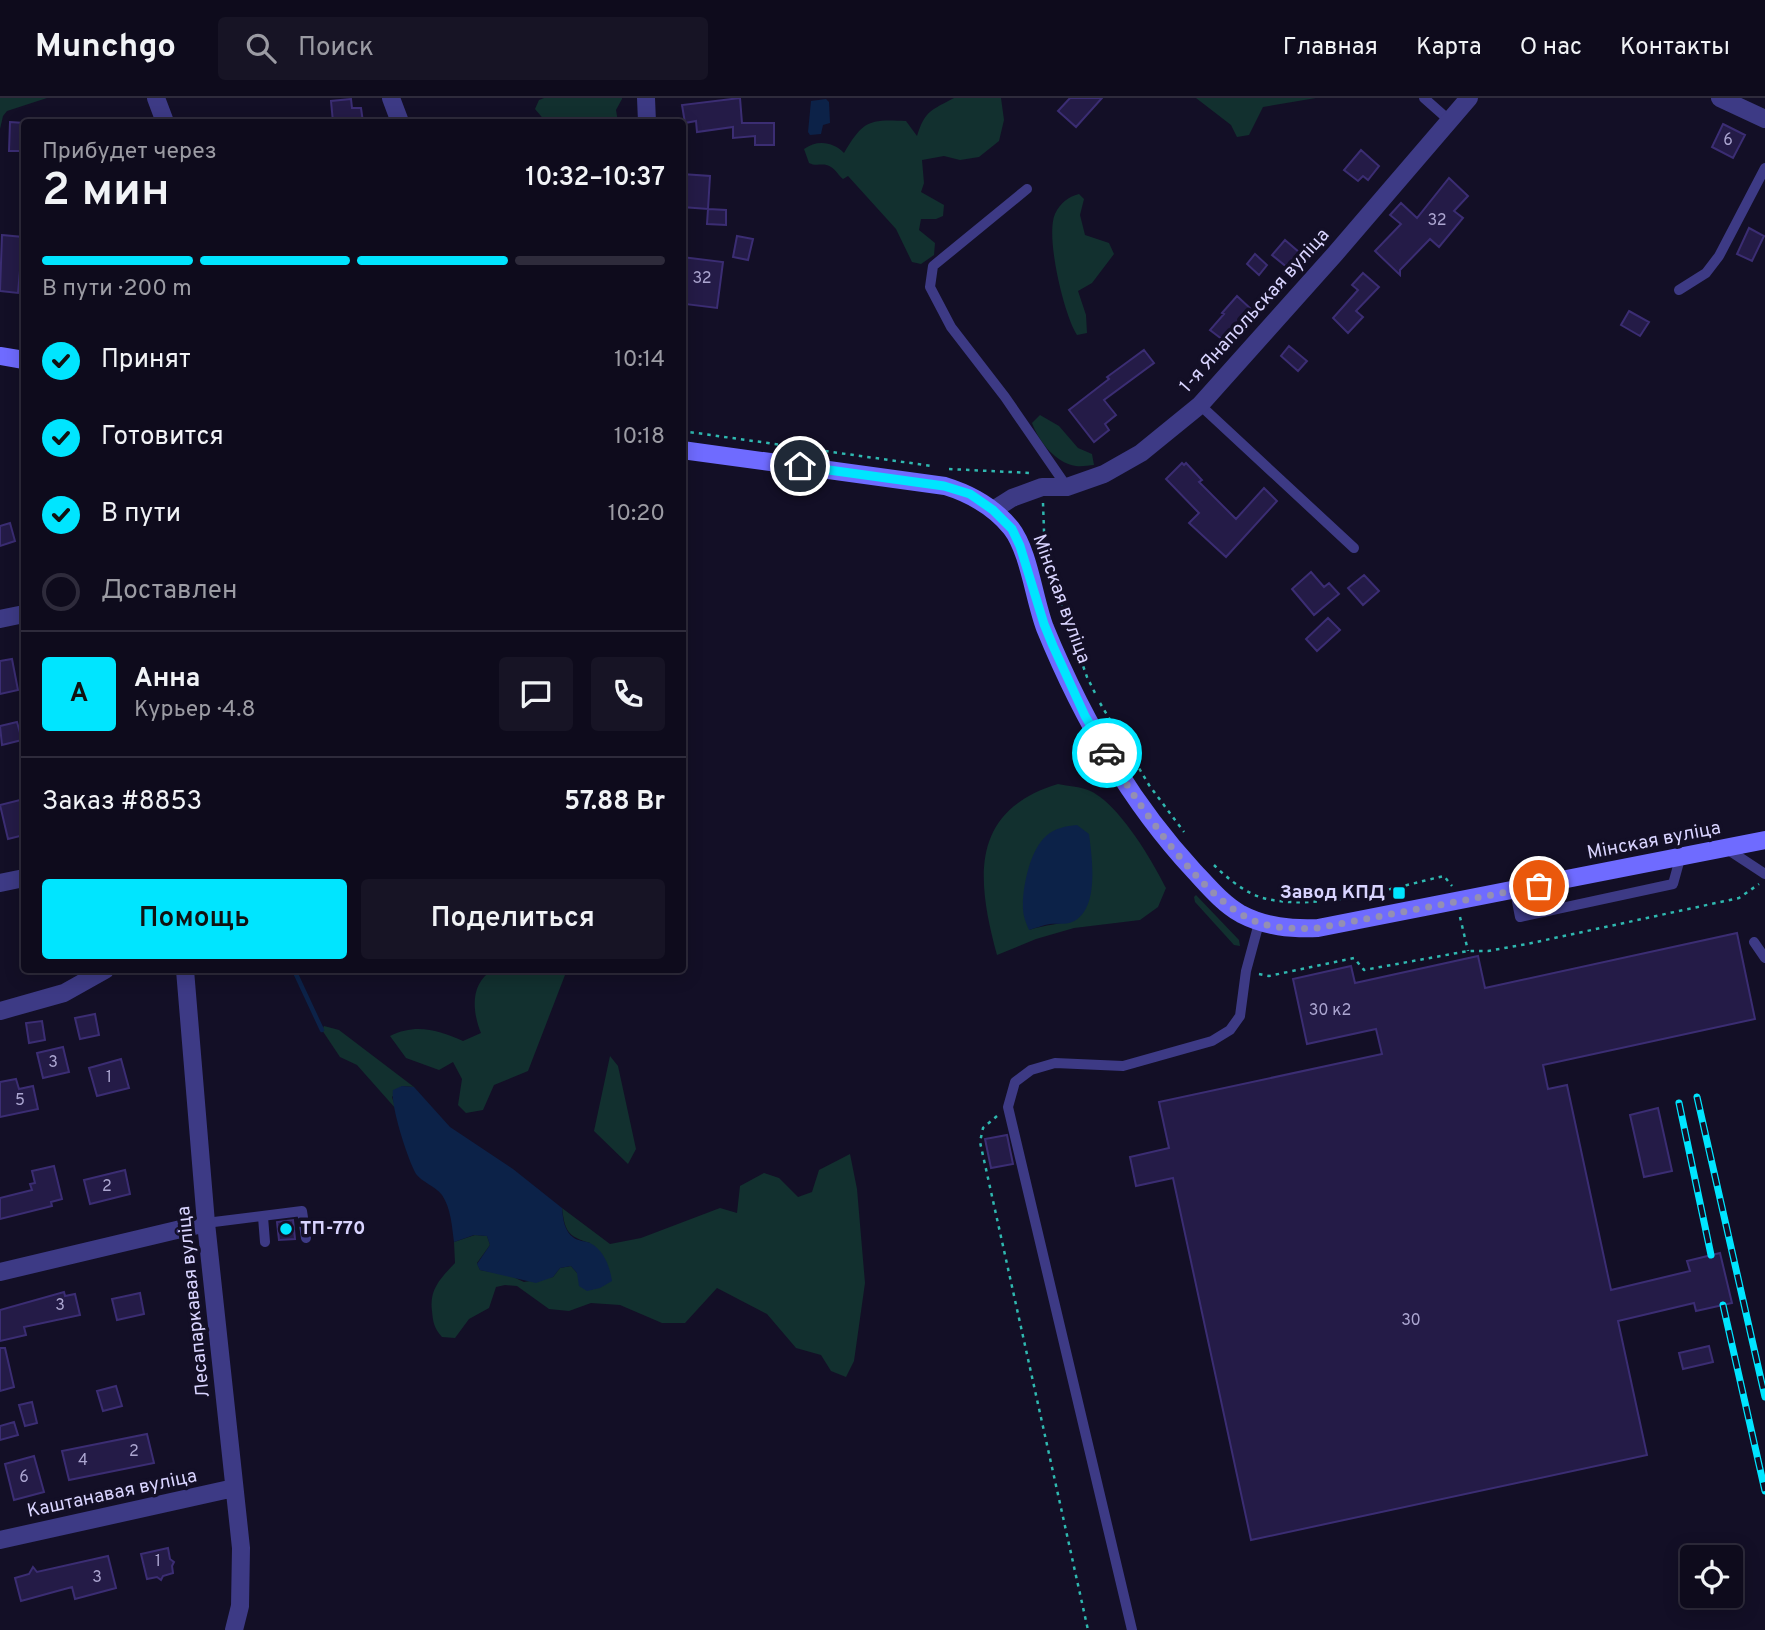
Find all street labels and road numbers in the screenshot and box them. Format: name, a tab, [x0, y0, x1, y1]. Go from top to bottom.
street label: 1-я Янапольская вуліца	[1175, 224, 1335, 398]
street label: Мінская вуліца	[1027, 531, 1095, 667]
street label: Мінская вуліца	[1585, 816, 1723, 866]
street label: Лесапаркавая вуліца	[172, 1205, 216, 1399]
street label: Каштанавая вуліца	[25, 1464, 199, 1524]

